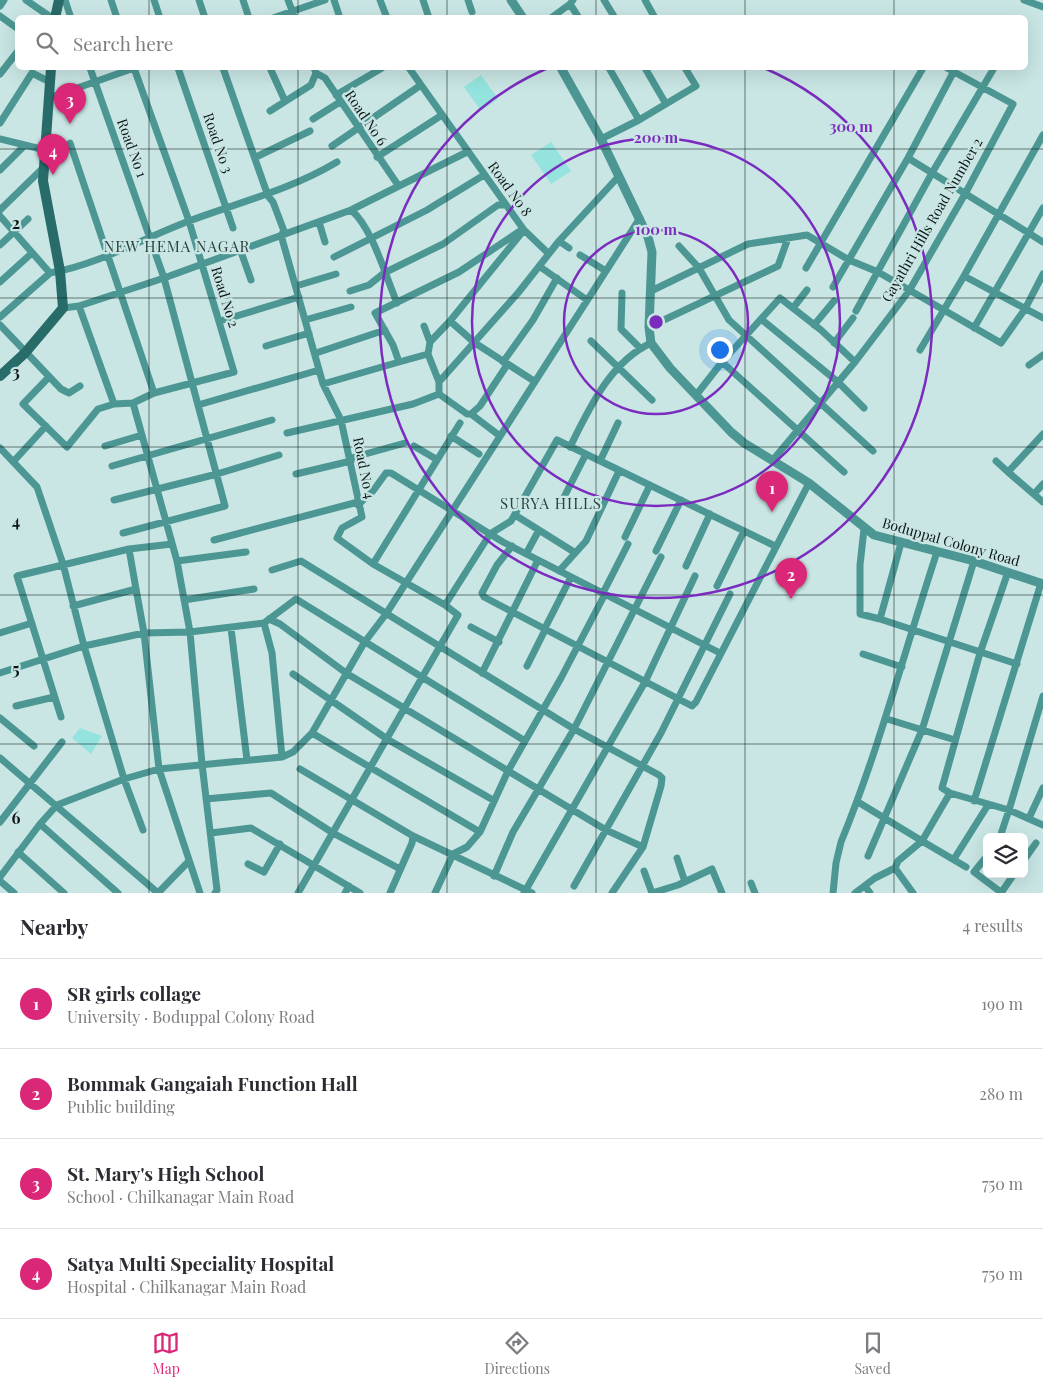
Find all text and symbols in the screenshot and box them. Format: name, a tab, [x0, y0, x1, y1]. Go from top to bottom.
search box	[15, 15, 1028, 70]
icon: search	[33, 29, 61, 57]
text: Search here	[73, 30, 173, 56]
pin: 3	[54, 83, 86, 124]
street label: Road No 6	[341, 86, 392, 149]
street label: Road No 3	[199, 110, 238, 175]
street label: Road No 1	[113, 116, 152, 180]
text: 300 m	[829, 116, 873, 136]
text: 200 m	[634, 127, 679, 147]
pin: 4	[37, 134, 69, 175]
street label: Gayathri Hills Road Number 2	[877, 134, 987, 305]
street label: Road No 8	[484, 157, 537, 220]
text: 2	[12, 212, 20, 233]
text: 100 m	[635, 219, 678, 239]
district label: NEW HEMA NAGAR	[104, 236, 250, 256]
street label: Road No 2	[207, 264, 244, 330]
centre of rings	[647, 313, 665, 331]
your location	[707, 337, 733, 363]
text: 3	[12, 361, 20, 382]
street label: Road No 4	[349, 435, 380, 501]
pin: 1	[756, 471, 788, 512]
district label: SURYA HILLS	[500, 493, 602, 513]
text: 4	[12, 510, 20, 531]
street label: Boduppal Colony Road	[880, 513, 1022, 570]
pin: 2	[775, 558, 807, 599]
text: 5	[12, 658, 20, 679]
text: 6	[12, 807, 21, 828]
map controls	[983, 833, 1028, 878]
button: layers	[983, 833, 1028, 878]
text: Nearby	[20, 912, 89, 940]
text: 4 results	[962, 915, 1023, 936]
text: SR girls collage	[67, 980, 201, 1006]
text: 1	[33, 993, 39, 1014]
text: 190 m	[981, 993, 1023, 1014]
text: University · Boduppal Colony Road	[67, 1006, 315, 1027]
text: Bommak Gangaiah Function Hall	[67, 1070, 358, 1096]
text: 2	[32, 1083, 40, 1104]
text: 280 m	[979, 1083, 1023, 1104]
text: Public building	[67, 1096, 175, 1117]
text: St. Mary's High School	[67, 1160, 264, 1186]
text: 3	[32, 1173, 40, 1194]
text: 750 m	[982, 1173, 1023, 1194]
text: School · Chilkanagar Main Road	[67, 1186, 294, 1207]
text: Satya Multi Speciality Hospital	[67, 1250, 334, 1276]
text: 4	[32, 1263, 40, 1284]
text: 750 m	[982, 1263, 1023, 1284]
text: Hospital · Chilkanagar Main Road	[67, 1276, 306, 1297]
tab: Map	[152, 1329, 180, 1378]
tab: Directions	[485, 1329, 550, 1378]
tab: Saved	[854, 1329, 891, 1378]

